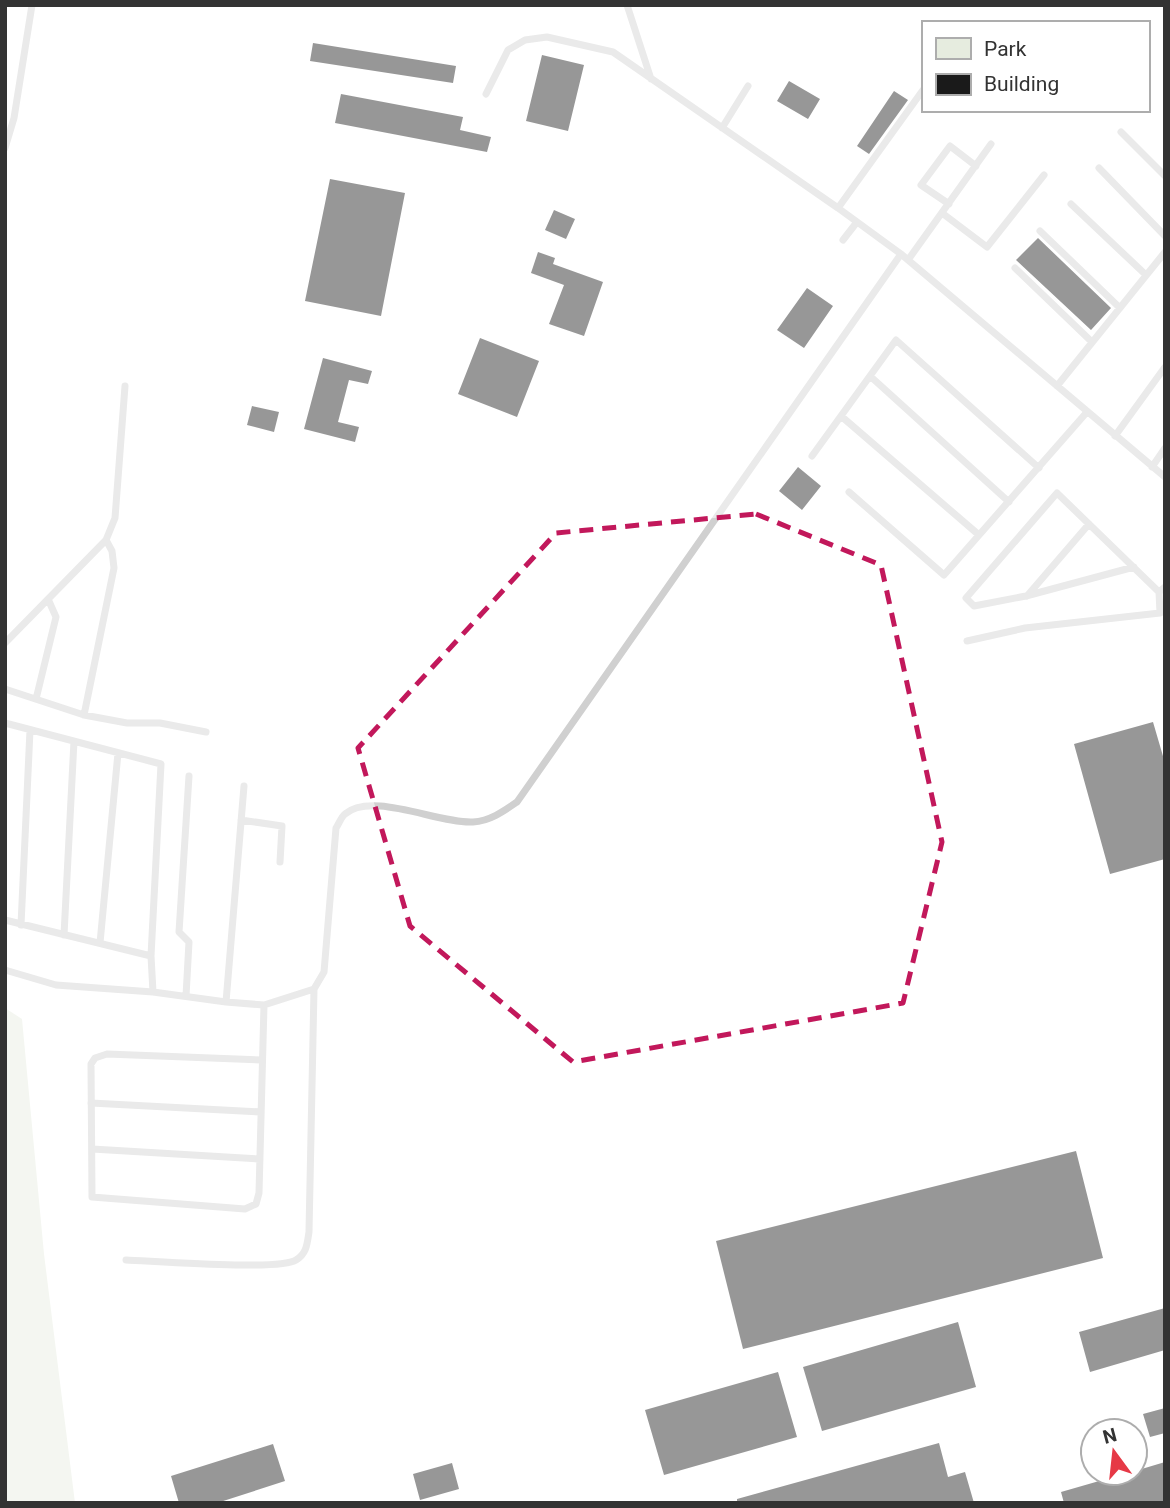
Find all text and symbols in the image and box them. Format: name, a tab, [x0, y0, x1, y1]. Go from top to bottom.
legend	[922, 21, 1149, 112]
text: Park	[984, 37, 1027, 61]
text: Building	[984, 72, 1059, 96]
north arrow	[1079, 1417, 1149, 1487]
text: N	[1100, 1423, 1119, 1449]

